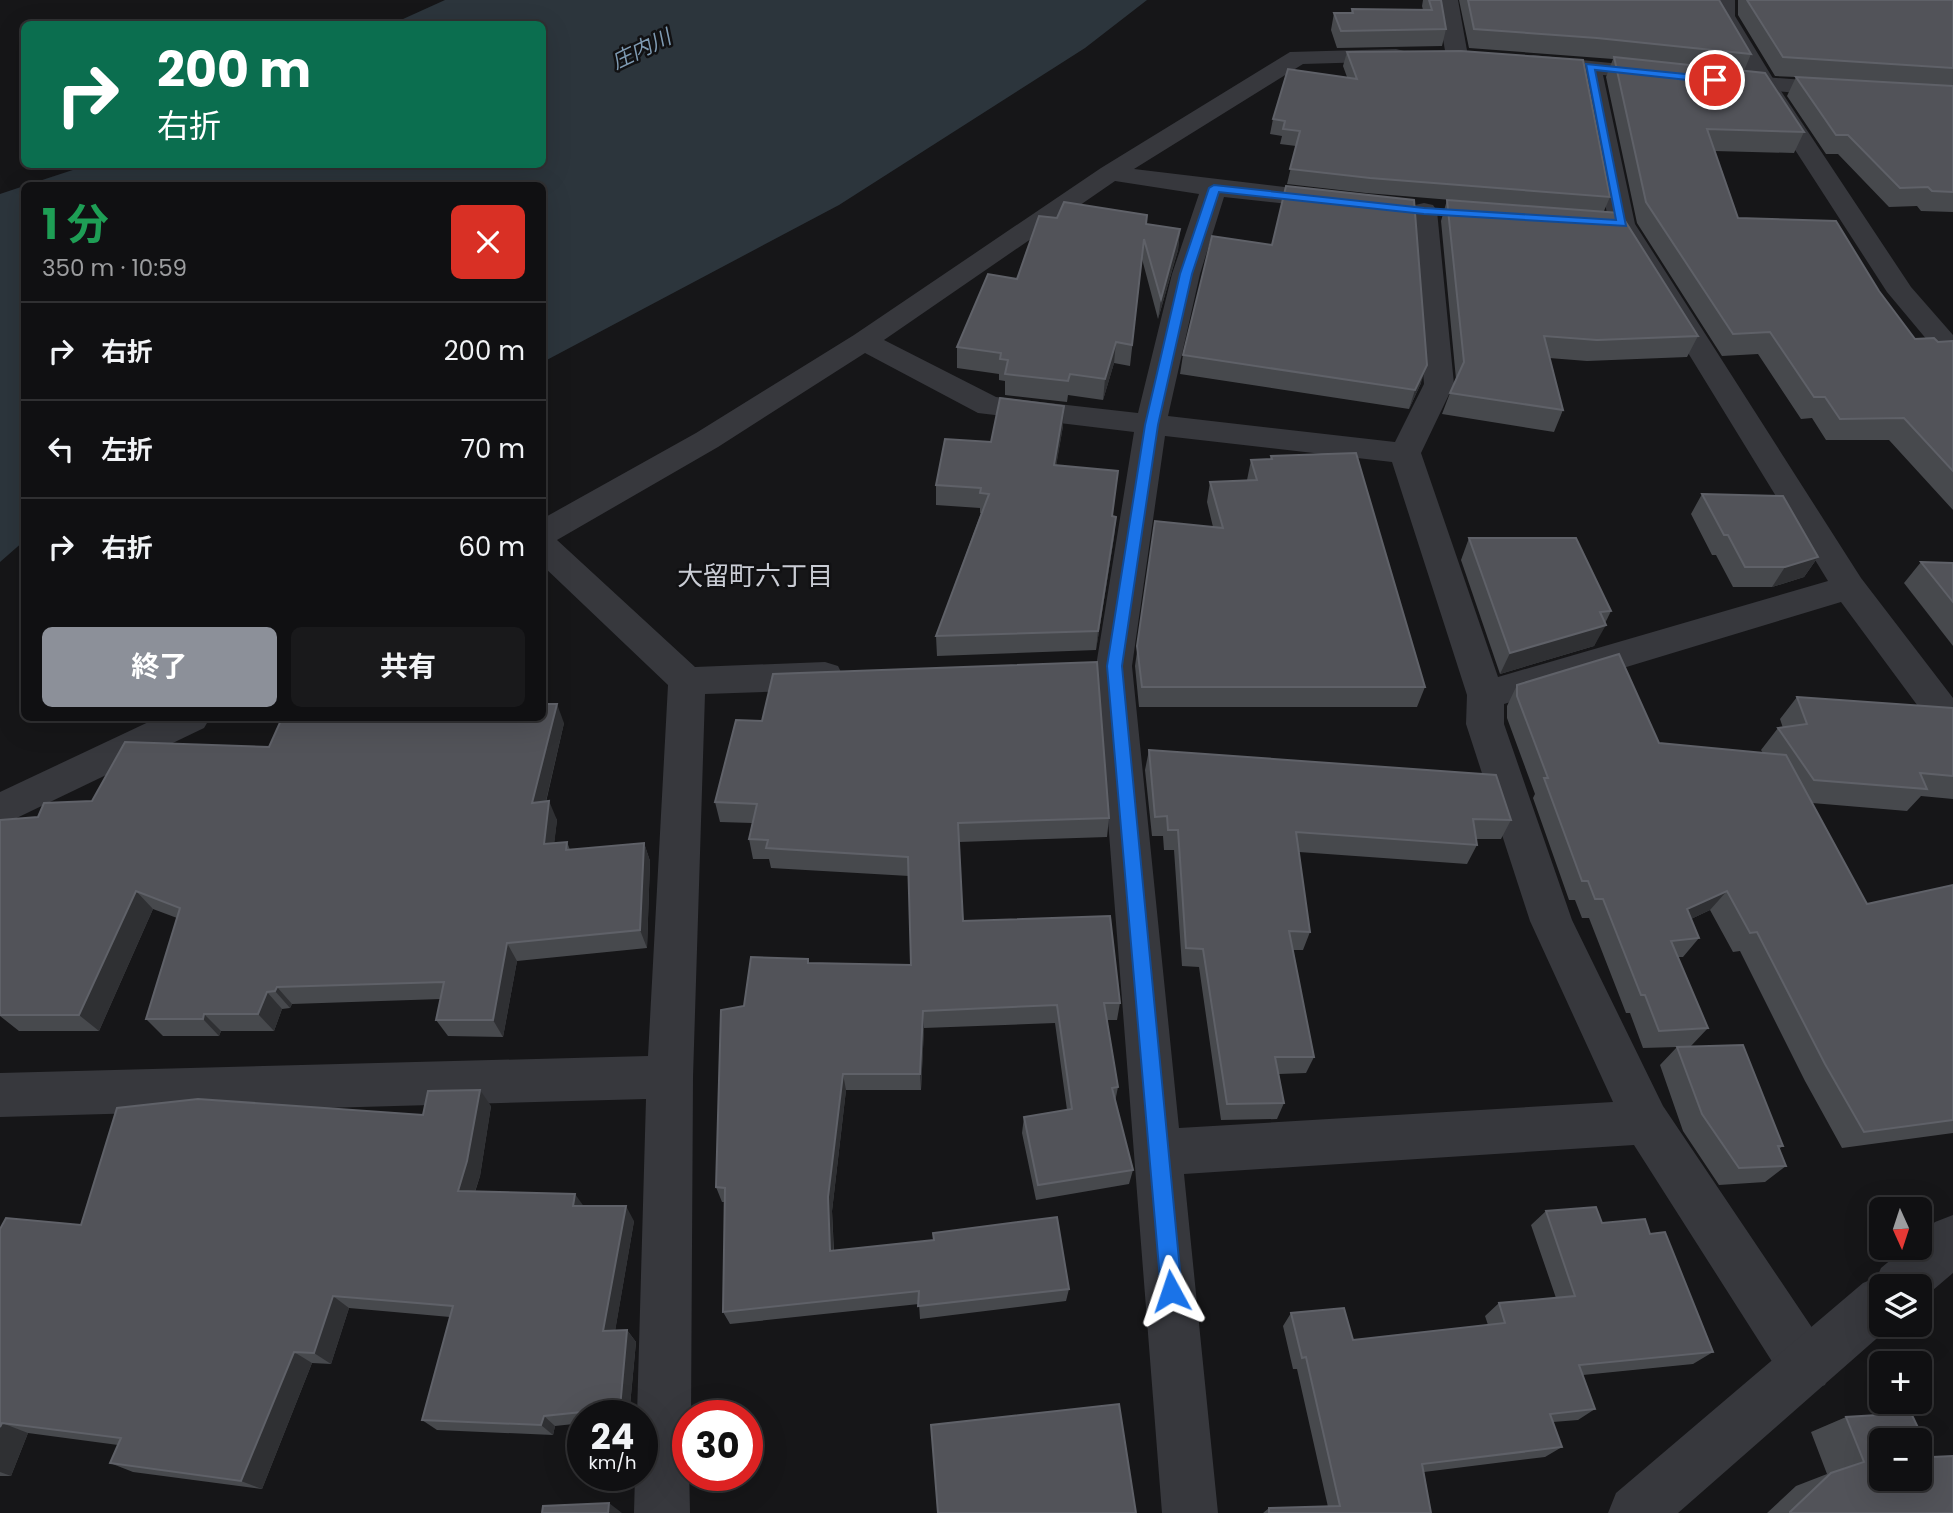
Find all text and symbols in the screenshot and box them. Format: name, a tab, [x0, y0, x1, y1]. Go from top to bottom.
water label: 庄内川	[606, 21, 677, 76]
text: 200 m	[157, 36, 311, 104]
icon: right	[42, 49, 133, 140]
pin	[1685, 50, 1745, 110]
icon: arrive	[1696, 61, 1734, 99]
text: 右折	[157, 103, 221, 148]
text: 1 分	[42, 195, 109, 254]
button: close	[451, 205, 525, 279]
text: 350 m · 10:59	[42, 252, 187, 284]
icon: right	[42, 332, 80, 370]
text: 200 m	[444, 333, 525, 369]
text: 右折	[101, 334, 153, 370]
icon: left	[42, 430, 80, 468]
text: 70 m	[461, 431, 525, 467]
text: 左折	[101, 432, 153, 468]
icon: right	[42, 528, 80, 566]
text: 60 m	[458, 529, 525, 565]
text: 右折	[101, 530, 153, 566]
district label: 大留町六丁目	[677, 558, 833, 594]
button: 終了	[42, 627, 277, 707]
button: 共有	[291, 627, 525, 707]
north arrow	[1869, 1197, 1932, 1260]
map controls	[1869, 1197, 1932, 1491]
position arrow	[1134, 1254, 1208, 1328]
button: layers	[1869, 1274, 1932, 1337]
button: +	[1869, 1351, 1932, 1414]
speed limit sign: 30	[672, 1400, 763, 1491]
text: 24	[591, 1412, 634, 1461]
button: −	[1869, 1428, 1932, 1491]
text: km/h	[589, 1450, 636, 1475]

